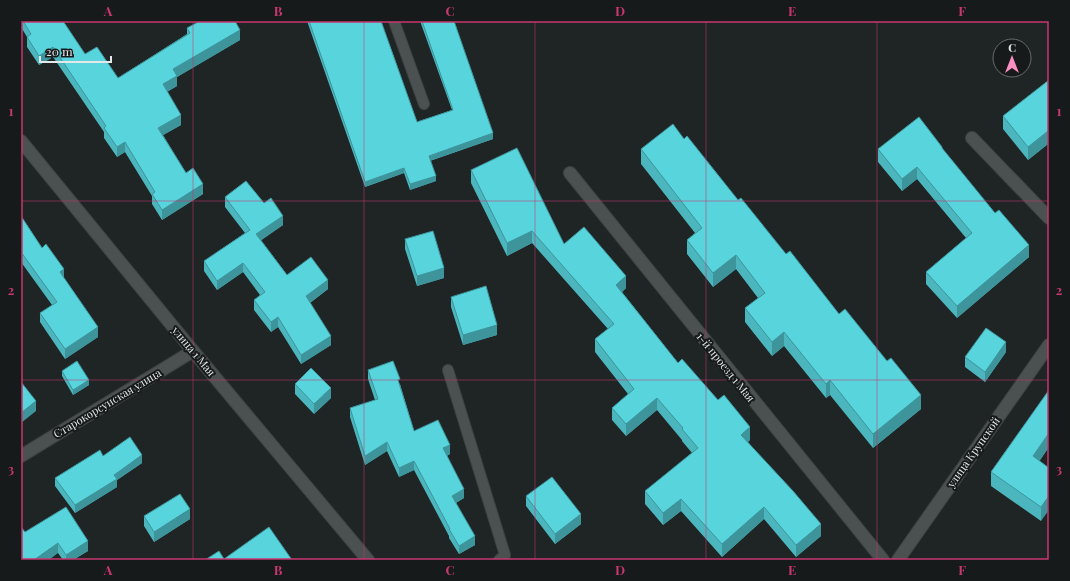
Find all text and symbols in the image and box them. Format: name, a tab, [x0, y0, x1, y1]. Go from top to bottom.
text: A	[103, 2, 113, 19]
text: B	[274, 2, 283, 19]
text: C	[445, 2, 455, 19]
text: D	[615, 2, 625, 19]
text: E	[788, 2, 796, 19]
text: F	[958, 2, 966, 19]
scale bar	[40, 38, 111, 64]
north arrow	[992, 38, 1032, 78]
text: С	[1008, 40, 1016, 55]
text: 20 m	[46, 43, 73, 59]
text: 1	[9, 102, 14, 119]
text: 1	[1057, 102, 1062, 119]
text: 2	[8, 281, 15, 298]
text: 2	[1056, 281, 1063, 298]
street label: улица 1 Мая	[168, 322, 219, 379]
street label: 1-й проезд 1 Мая	[693, 329, 759, 405]
street label: Старокорсунская улица	[50, 365, 164, 441]
street label: улица Крупской	[943, 414, 1003, 491]
text: 3	[8, 460, 14, 477]
text: 3	[1056, 460, 1062, 477]
text: A	[103, 561, 113, 578]
text: B	[274, 561, 283, 578]
text: C	[445, 561, 455, 578]
text: D	[615, 561, 625, 578]
text: E	[788, 561, 796, 578]
text: F	[958, 561, 966, 578]

